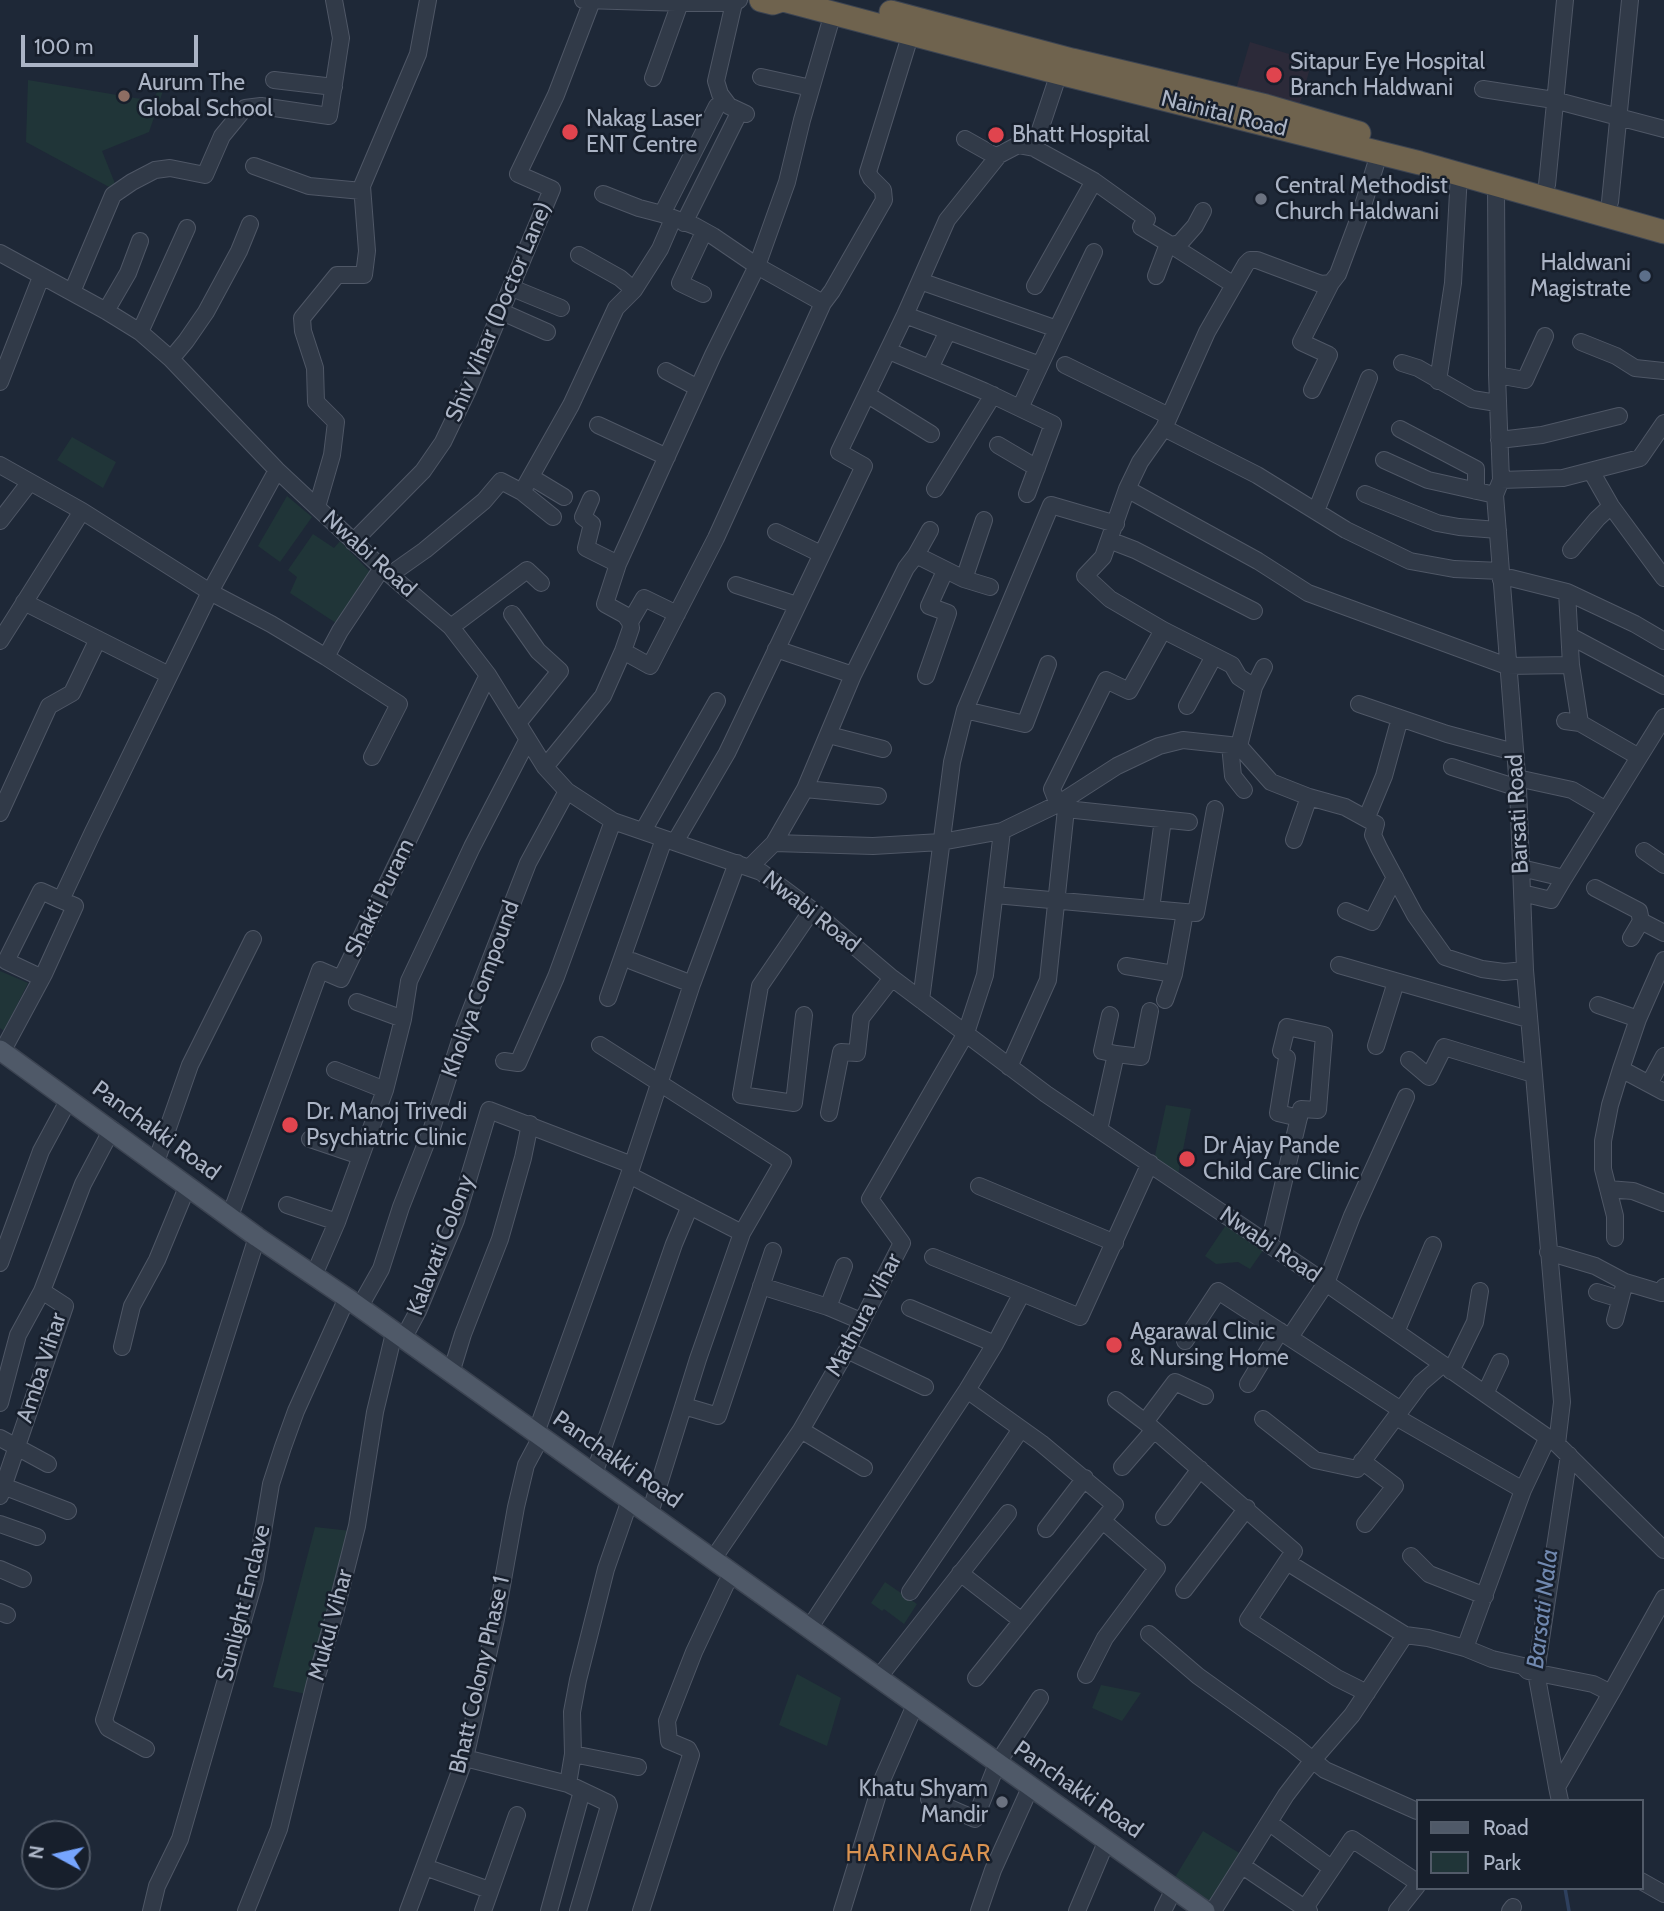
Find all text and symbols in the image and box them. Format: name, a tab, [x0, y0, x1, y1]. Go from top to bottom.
scale bar	[24, 21, 201, 65]
text: 100 m	[34, 34, 93, 59]
place label: Sitapur Eye Hospital Branch Haldwani	[1290, 48, 1485, 102]
marker: Sitapur Eye Hospital Branch Haldwani	[1264, 65, 1284, 85]
place label: Aurum The Global School	[138, 69, 273, 123]
street label: Nainital Road	[1158, 85, 1290, 143]
marker: Aurum The Global School	[116, 88, 132, 104]
place label: Nakag Laser ENT Centre	[586, 105, 702, 159]
place label: Bhatt Hospital	[1012, 121, 1150, 149]
marker: Nakag Laser ENT Centre	[560, 122, 580, 142]
marker: Bhatt Hospital	[986, 125, 1006, 145]
place label: Central Methodist Church Haldwani	[1275, 172, 1448, 226]
marker: Central Methodist Church Haldwani	[1253, 191, 1269, 207]
street label: Shiv Vihar (Doctor Lane)	[440, 198, 558, 426]
place label: Haldwani Magistrate	[1530, 249, 1631, 303]
marker: Haldwani Magistrate	[1637, 268, 1653, 284]
street label: Nwabi Road	[317, 505, 421, 603]
street label: Barsati Road	[1501, 753, 1535, 875]
street label: Shakti Puram	[339, 834, 421, 962]
street label: Nwabi Road	[757, 865, 865, 959]
street label: Kholiya Compound	[436, 897, 526, 1081]
street label: Panchakki Road	[87, 1075, 225, 1187]
place label: Dr. Manoj Trivedi Psychiatric Clinic	[306, 1098, 467, 1152]
marker: Dr. Manoj Trivedi Psychiatric Clinic	[280, 1115, 300, 1135]
place label: Dr Ajay Pande Child Care Clinic	[1203, 1132, 1360, 1186]
marker: Dr Ajay Pande Child Care Clinic	[1177, 1149, 1197, 1169]
street label: Kalavati Colony	[402, 1171, 480, 1319]
street label: Nwabi Road	[1214, 1201, 1326, 1289]
street label: Mathura Vihar	[820, 1249, 908, 1381]
street label: Amba Vihar	[11, 1310, 73, 1426]
place label: Agarawal Clinic & Nursing Home	[1130, 1318, 1289, 1372]
marker: Agarawal Clinic & Nursing Home	[1104, 1335, 1124, 1355]
street label: Panchakki Road	[547, 1405, 687, 1515]
street label: Sunlight Enclave	[211, 1522, 277, 1684]
water label: Barsati Nala	[1521, 1548, 1565, 1670]
street label: Mukul Vihar	[303, 1566, 359, 1684]
street label: Bhatt Colony Phase 1	[444, 1574, 516, 1776]
street label: Panchakki Road	[1008, 1735, 1148, 1845]
place label: Khatu Shyam Mandir	[859, 1775, 988, 1829]
marker: Khatu Shyam Mandir	[994, 1794, 1010, 1810]
legend	[1416, 1799, 1643, 1890]
text: Road	[1483, 1815, 1529, 1840]
north arrow	[21, 1820, 91, 1890]
district label: HARINAGAR	[847, 1840, 991, 1868]
text: N	[24, 1844, 49, 1861]
text: Park	[1483, 1850, 1521, 1875]

